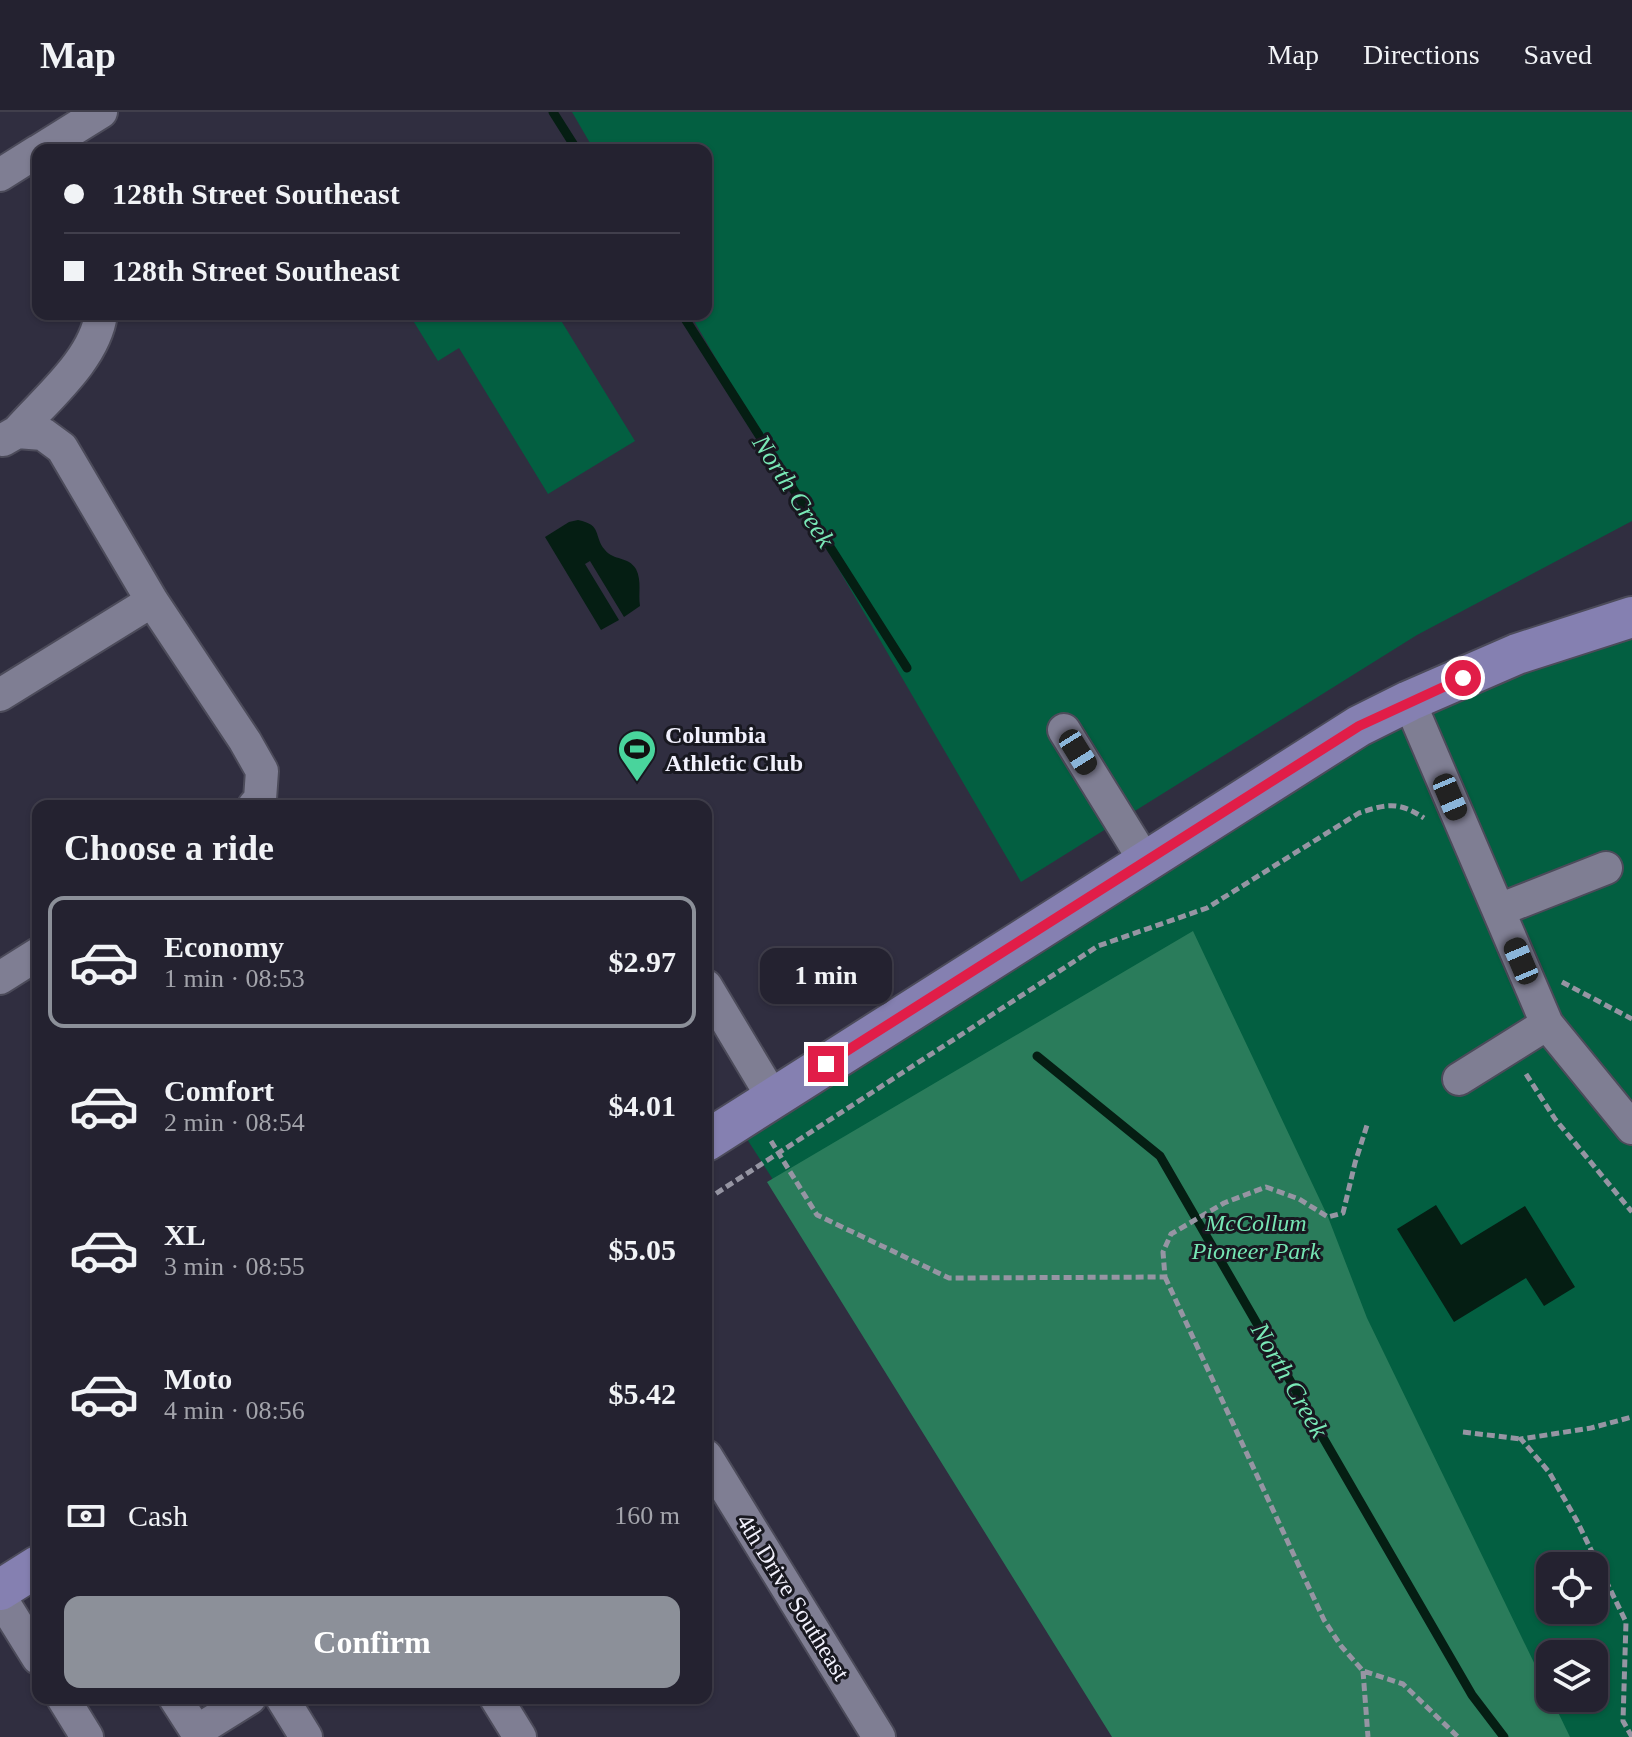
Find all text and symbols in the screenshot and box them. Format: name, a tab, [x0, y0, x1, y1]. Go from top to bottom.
text: Map	[40, 34, 116, 76]
text: Map	[1268, 39, 1319, 70]
text: Directions	[1363, 39, 1480, 70]
text: Saved	[1524, 39, 1592, 70]
text: 128th Street Southeast	[112, 177, 400, 210]
text: 128th Street Southeast	[112, 254, 400, 287]
water label: North Creek	[746, 429, 841, 553]
route start	[1445, 660, 1481, 696]
place label: Columbia Athletic Club	[665, 722, 803, 776]
car	[1055, 725, 1101, 779]
sports icon: Columbia Athletic Club	[616, 728, 658, 783]
car	[1430, 770, 1470, 824]
text: Choose a ride	[64, 828, 274, 868]
icon: car	[68, 926, 140, 998]
text: Economy	[164, 930, 284, 963]
car	[1501, 934, 1541, 988]
text: $2.97	[609, 945, 676, 978]
callout: 1 min	[760, 948, 892, 1004]
text: 1 min	[795, 961, 857, 990]
text: 1 min · 08:53	[164, 964, 305, 993]
route end	[808, 1046, 844, 1082]
icon: car	[68, 1070, 140, 1142]
text: Comfort	[164, 1074, 274, 1107]
text: $4.01	[609, 1089, 676, 1122]
text: 2 min · 08:54	[164, 1108, 305, 1137]
park label: McCollum Pioneer Park	[1191, 1210, 1321, 1264]
icon: car	[68, 1214, 140, 1286]
text: XL	[164, 1218, 206, 1251]
text: $5.05	[609, 1233, 676, 1266]
text: 3 min · 08:55	[164, 1252, 305, 1281]
water label: North Creek	[1244, 1317, 1334, 1443]
icon: car	[68, 1358, 140, 1430]
text: Moto	[164, 1362, 232, 1395]
text: $5.42	[609, 1377, 676, 1410]
text: 4 min · 08:56	[164, 1396, 305, 1425]
icon: cash	[64, 1494, 108, 1538]
text: Cash	[128, 1499, 188, 1532]
text: 160 m	[614, 1501, 680, 1530]
street label: 4th Drive Southeast	[731, 1509, 855, 1685]
map controls	[1536, 1552, 1608, 1712]
button: locate	[1536, 1552, 1608, 1624]
button: Confirm	[64, 1596, 680, 1688]
button: layers	[1536, 1640, 1608, 1712]

